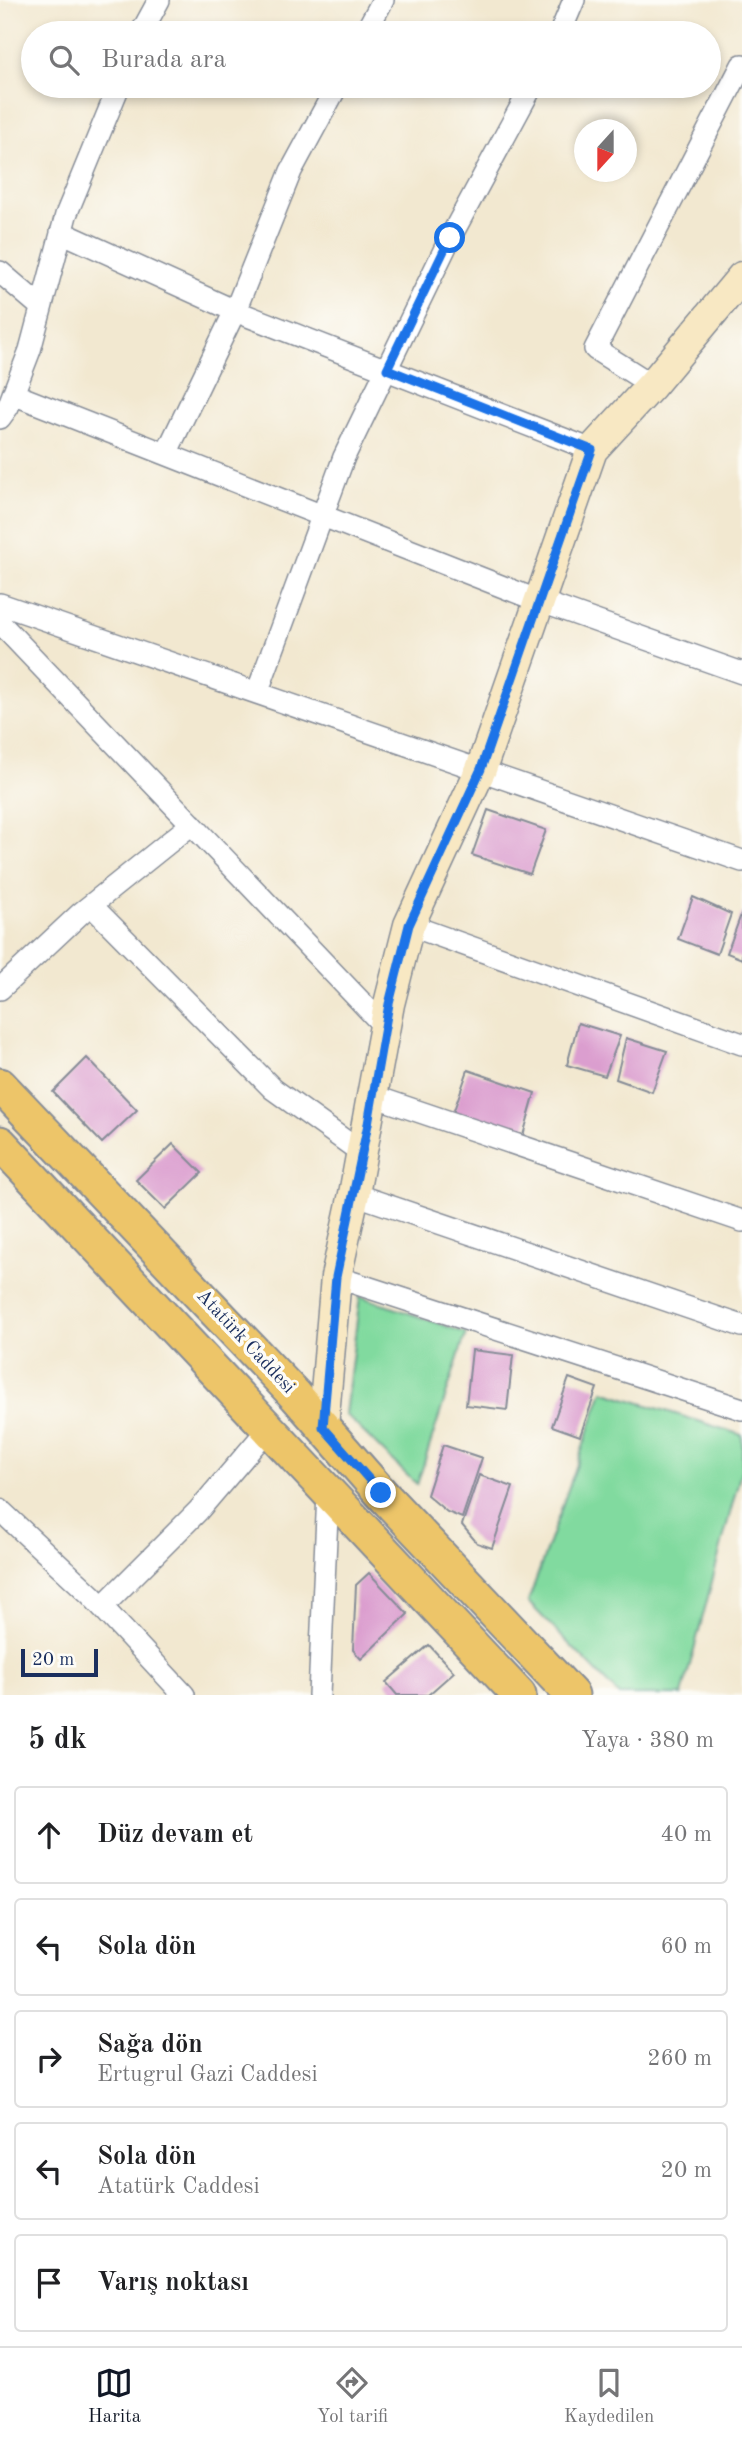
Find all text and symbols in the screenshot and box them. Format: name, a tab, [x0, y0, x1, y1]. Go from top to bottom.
search box	[21, 21, 721, 98]
icon: search	[45, 41, 83, 79]
text: Burada ara	[101, 47, 226, 73]
north arrow	[574, 119, 637, 182]
route start	[434, 222, 465, 253]
street label: Atatürk Caddesi	[192, 1286, 298, 1398]
route end	[365, 1477, 396, 1508]
scale bar	[21, 1646, 98, 1678]
text: 20 m	[32, 1651, 74, 1670]
text: 5 dk	[28, 1725, 87, 1755]
text: Yaya · 380 m	[581, 1729, 714, 1752]
icon: ahead	[30, 1816, 68, 1854]
text: Düz devam et	[97, 1822, 253, 1848]
text: 40 m	[661, 1823, 712, 1846]
icon: left	[30, 1928, 68, 1966]
text: Sola dön	[97, 1934, 196, 1960]
text: 60 m	[661, 1935, 712, 1958]
text: Sağa dön	[97, 2032, 203, 2058]
icon: right	[30, 2040, 68, 2078]
text: 260 m	[647, 2047, 712, 2070]
text: Ertugrul Gazi Caddesi	[97, 2063, 318, 2086]
text: Sola dön	[97, 2144, 196, 2170]
icon: left	[30, 2152, 68, 2190]
text: 20 m	[661, 2159, 712, 2182]
text: Atatürk Caddesi	[97, 2175, 260, 2198]
icon: arrive	[30, 2264, 68, 2302]
text: Varış noktası	[97, 2270, 249, 2296]
tab: Harita	[88, 2364, 141, 2429]
tab: Yol tarifi	[317, 2364, 388, 2429]
tab: Kaydedilen	[564, 2364, 654, 2429]

